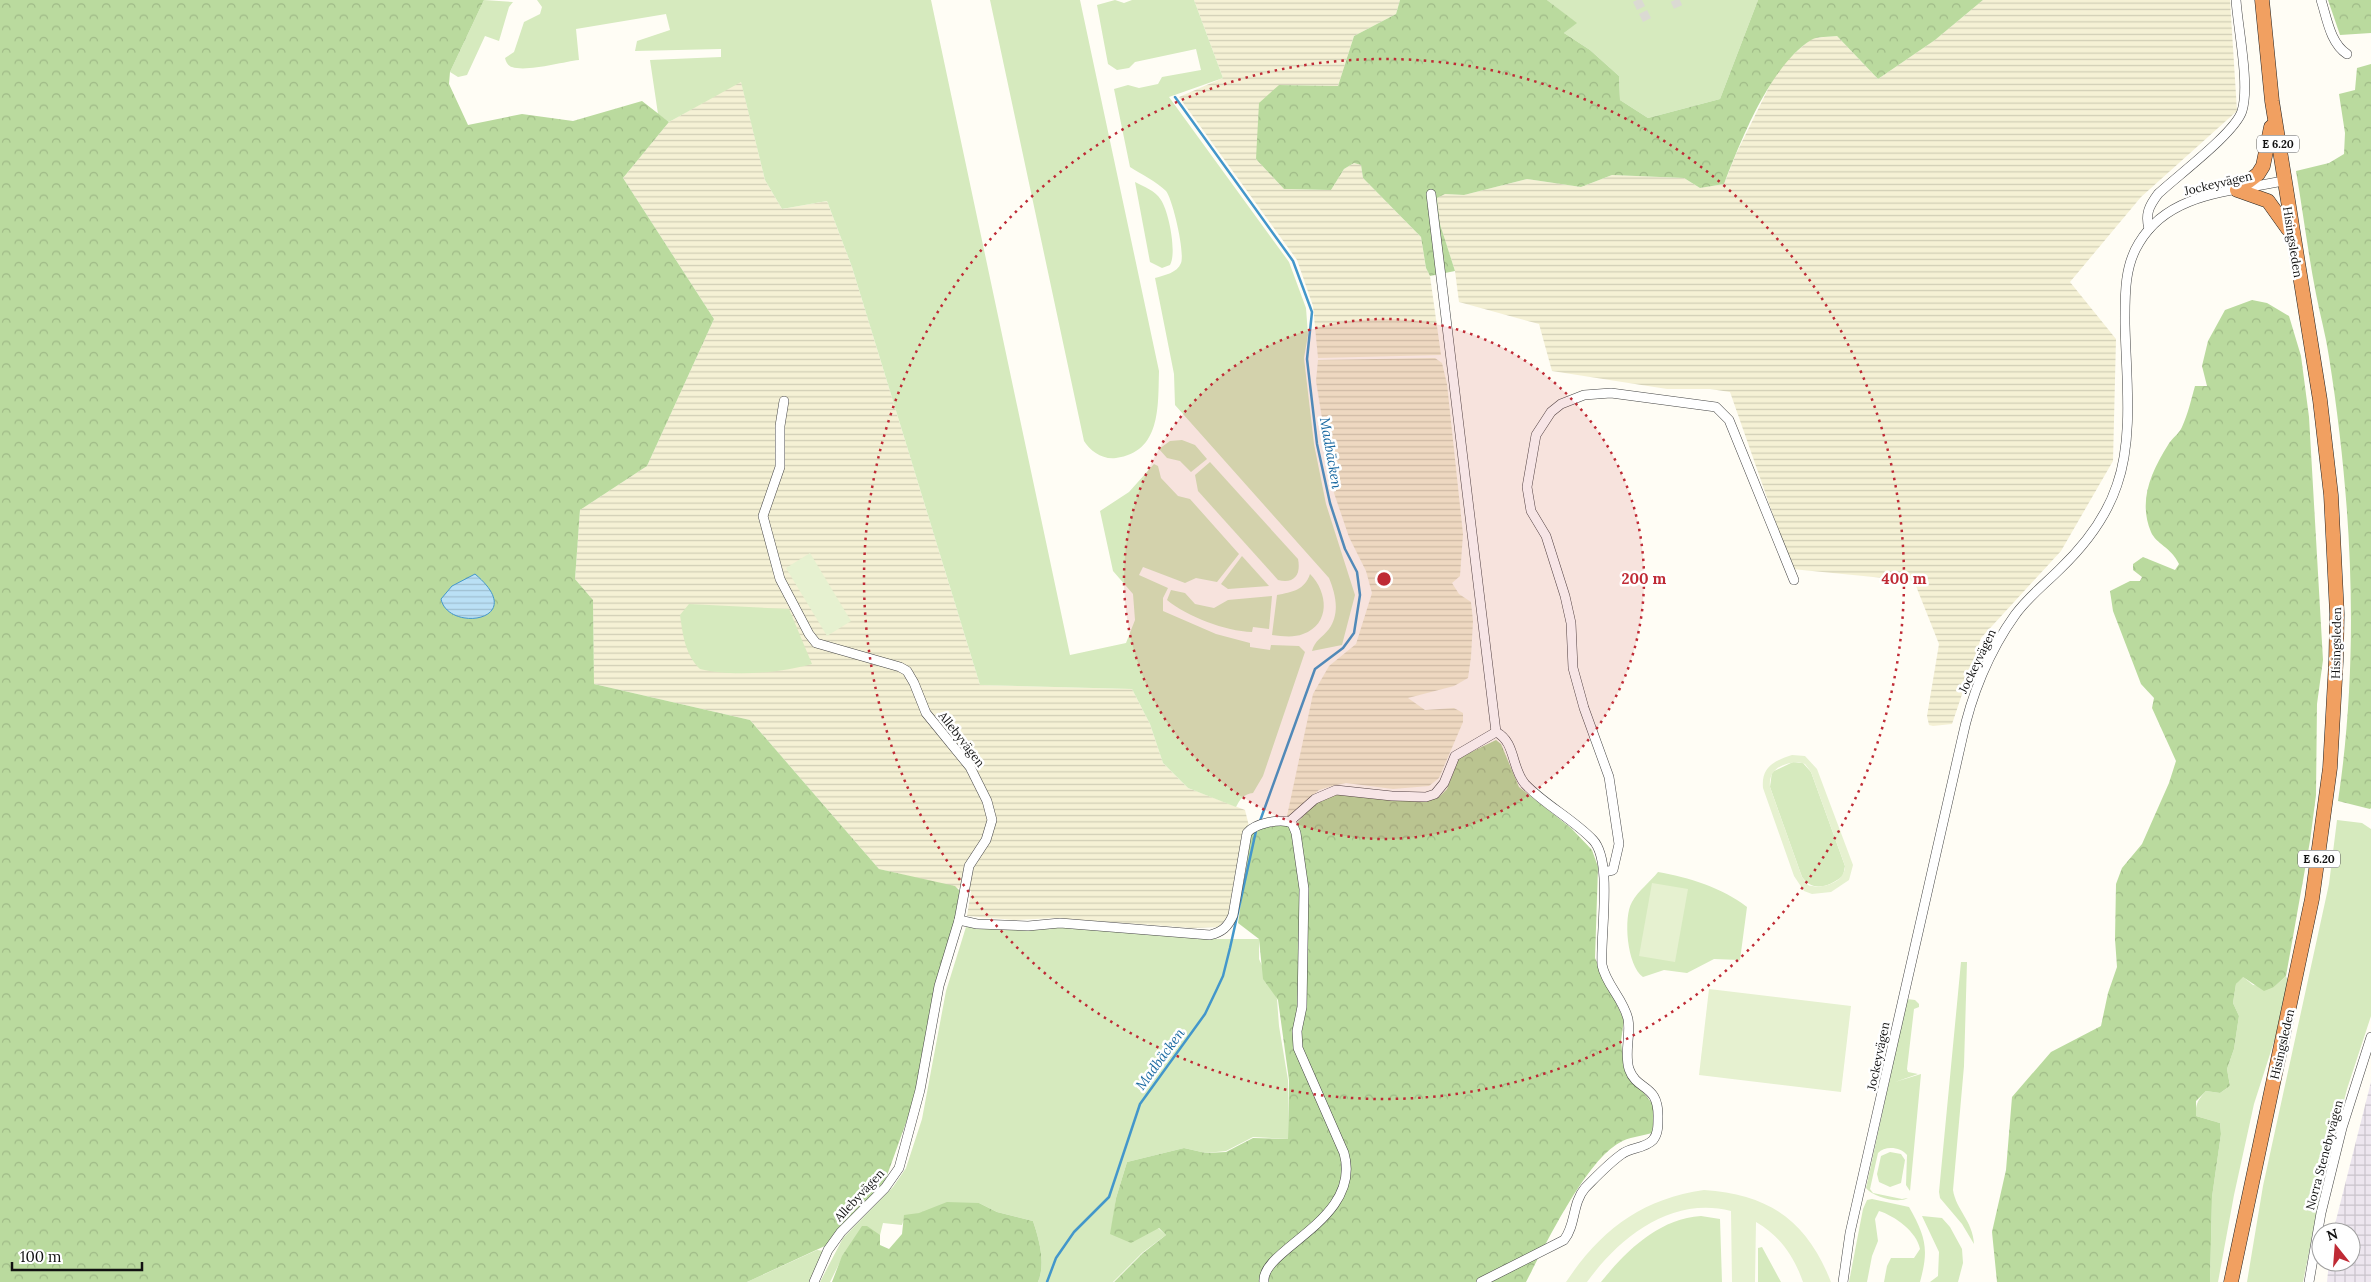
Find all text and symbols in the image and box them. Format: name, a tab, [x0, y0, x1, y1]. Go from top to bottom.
road number: E 6.20	[2257, 136, 2299, 152]
street label: Jockeyvägen	[2181, 168, 2254, 198]
street label: Hisingsleden	[2280, 205, 2306, 279]
water label: Madbäcken	[1316, 416, 1346, 490]
text: 200 m	[1622, 569, 1667, 588]
text: 400 m	[1881, 569, 1927, 588]
centre of rings	[1375, 570, 1393, 588]
street label: Hisingsleden	[2328, 607, 2344, 679]
street label: Jockeyvägen	[1955, 626, 1999, 696]
street label: Allebyvägen	[935, 707, 988, 770]
road number: E 6.20	[2298, 851, 2340, 868]
street label: Hisingsleden	[2267, 1007, 2297, 1081]
street label: Jockeyvägen	[1863, 1020, 1893, 1093]
water label: Madbäcken	[1132, 1024, 1189, 1093]
street label: Norra Stenebyvägen	[2302, 1098, 2346, 1212]
street label: Allebyvägen	[830, 1166, 887, 1225]
north arrow	[2311, 1222, 2361, 1272]
text: N	[2324, 1224, 2340, 1245]
scale bar	[12, 1240, 142, 1272]
text: 100 m	[20, 1247, 61, 1266]

